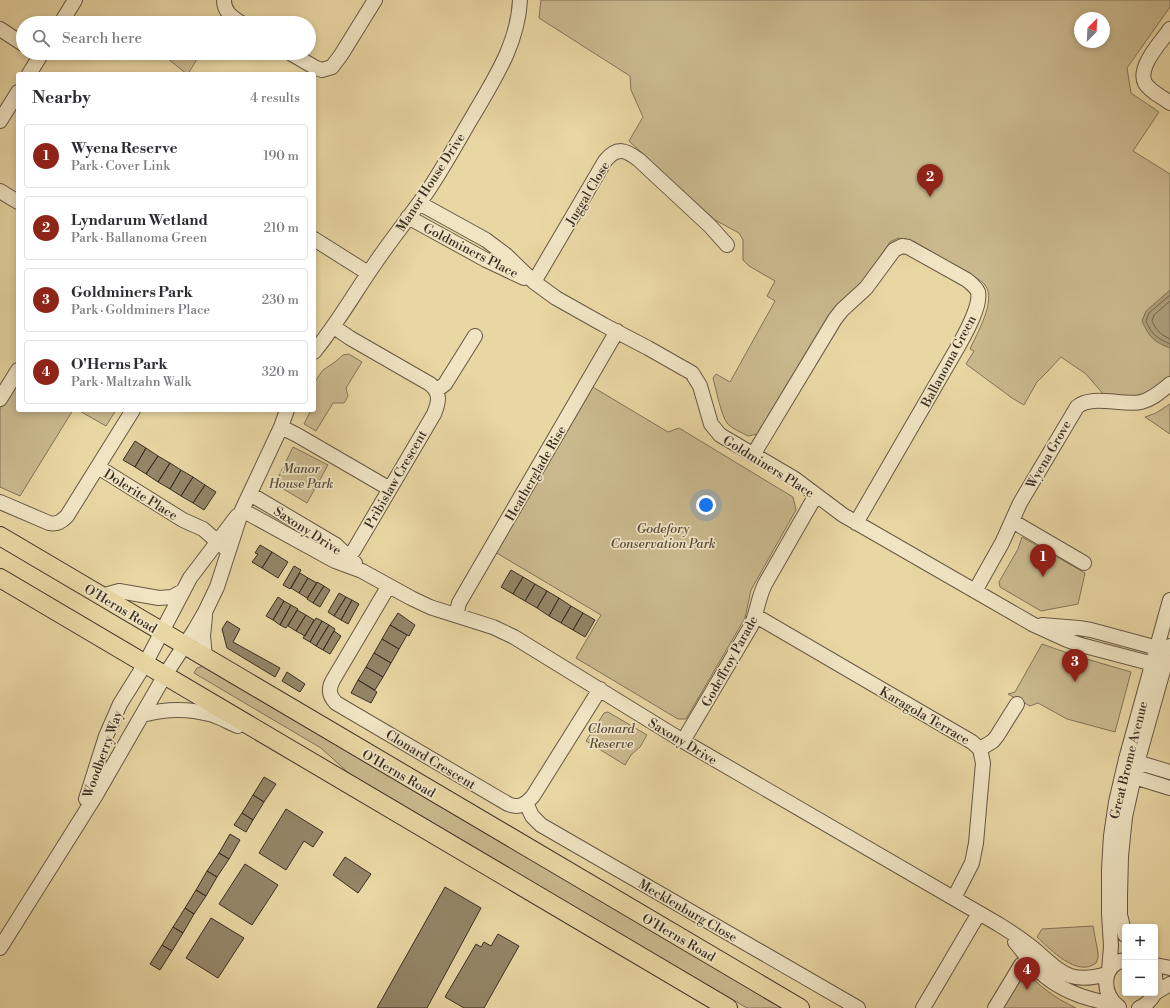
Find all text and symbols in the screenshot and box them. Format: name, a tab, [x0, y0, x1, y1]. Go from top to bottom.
north arrow	[1074, 12, 1110, 48]
search box	[16, 16, 316, 60]
icon: search	[30, 27, 52, 49]
text: Search here	[62, 29, 142, 48]
text: Nearby	[32, 87, 91, 109]
text: 4 results	[250, 90, 300, 106]
street label: Manor House Drive	[393, 130, 469, 235]
text: Wyena Reserve	[71, 139, 178, 158]
text: 1	[43, 148, 49, 164]
text: 190 m	[263, 148, 299, 164]
text: Park · Cover Link	[71, 158, 170, 174]
street label: Juggal Close	[562, 158, 613, 229]
pin: 2	[917, 164, 943, 197]
text: Lyndarum Wetland	[71, 211, 208, 230]
text: 2	[42, 220, 50, 236]
text: 210 m	[264, 220, 299, 236]
street label: Goldminers Place	[420, 220, 521, 282]
text: Park · Ballanoma Green	[71, 230, 207, 246]
text: Goldminers Park	[71, 283, 193, 302]
text: 3	[42, 292, 50, 308]
text: 230 m	[262, 292, 299, 308]
text: Park · Goldminers Place	[71, 302, 210, 318]
street label: Ballanoma Green	[917, 313, 980, 411]
text: O'Herns Park	[71, 355, 168, 374]
text: 4	[42, 364, 50, 380]
text: 320 m	[262, 364, 299, 380]
text: Park · Maltzahn Walk	[71, 374, 191, 390]
street label: Wyena Grove	[1022, 417, 1075, 492]
street label: Heatherglade Rise	[502, 423, 570, 524]
street label: Pribislaw Crescent	[361, 427, 431, 531]
street label: Goldminers Place	[720, 432, 817, 502]
park label: Manor House Park	[268, 461, 334, 492]
street label: Dolerite Place	[101, 466, 181, 524]
your location	[696, 495, 716, 515]
street label: Saxony Drive	[271, 503, 345, 559]
park label: Godefory Conservation Park	[611, 521, 716, 552]
pin: 1	[1030, 544, 1056, 577]
street label: O'Herns Road	[81, 581, 160, 637]
street label: Godeffroy Parade	[698, 613, 762, 710]
pin: 3	[1062, 649, 1088, 682]
street label: Karagola Terrace	[877, 684, 973, 748]
street label: Great Brome Avenue	[1107, 699, 1151, 821]
street label: Woodberry Way	[79, 708, 126, 801]
street label: Saxony Drive	[645, 715, 720, 769]
park label: Clonard Reserve	[588, 721, 635, 752]
street label: Clonard Crescent	[383, 727, 479, 793]
street label: O'Herns Road	[359, 746, 439, 802]
street label: Mecklenburg Close	[635, 876, 740, 946]
street label: O'Herns Road	[639, 910, 719, 966]
map controls	[1122, 924, 1158, 996]
button: +	[1122, 924, 1158, 960]
pin: 4	[1014, 957, 1040, 990]
button: −	[1122, 960, 1158, 996]

